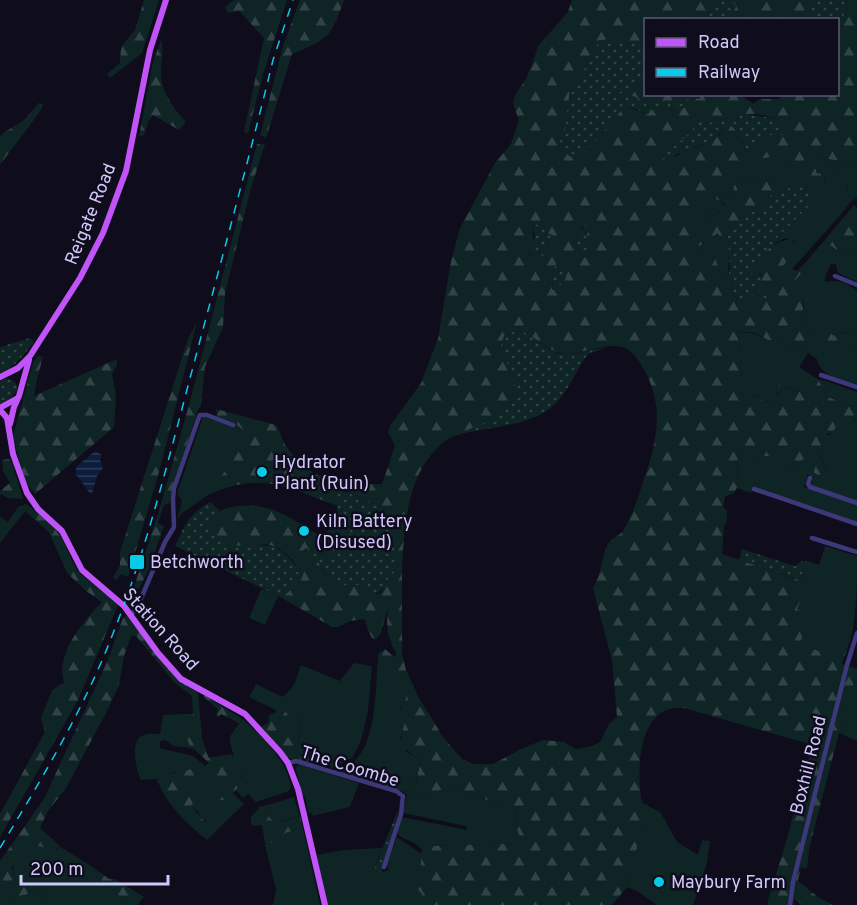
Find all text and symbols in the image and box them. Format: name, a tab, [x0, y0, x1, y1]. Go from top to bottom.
legend	[644, 18, 839, 96]
text: Road	[698, 32, 740, 55]
text: Railway	[698, 62, 760, 85]
street label: Reigate Road	[61, 160, 122, 269]
place label: Hydrator Plant (Ruin)	[274, 452, 369, 496]
marker: Hydrator Plant (Ruin)	[255, 465, 269, 479]
place label: Kiln Battery (Disused)	[316, 511, 412, 555]
marker: Kiln Battery (Disused)	[297, 524, 311, 538]
place label: Betchworth	[150, 552, 244, 575]
marker: Betchworth	[128, 553, 146, 571]
street label: Station Road	[117, 584, 203, 676]
street label: Boxhill Road	[786, 714, 833, 817]
street label: The Coombe	[297, 742, 402, 793]
scale bar	[21, 848, 168, 886]
text: 200 m	[30, 859, 83, 882]
place label: Maybury Farm	[671, 872, 786, 895]
marker: Maybury Farm	[652, 875, 666, 889]

